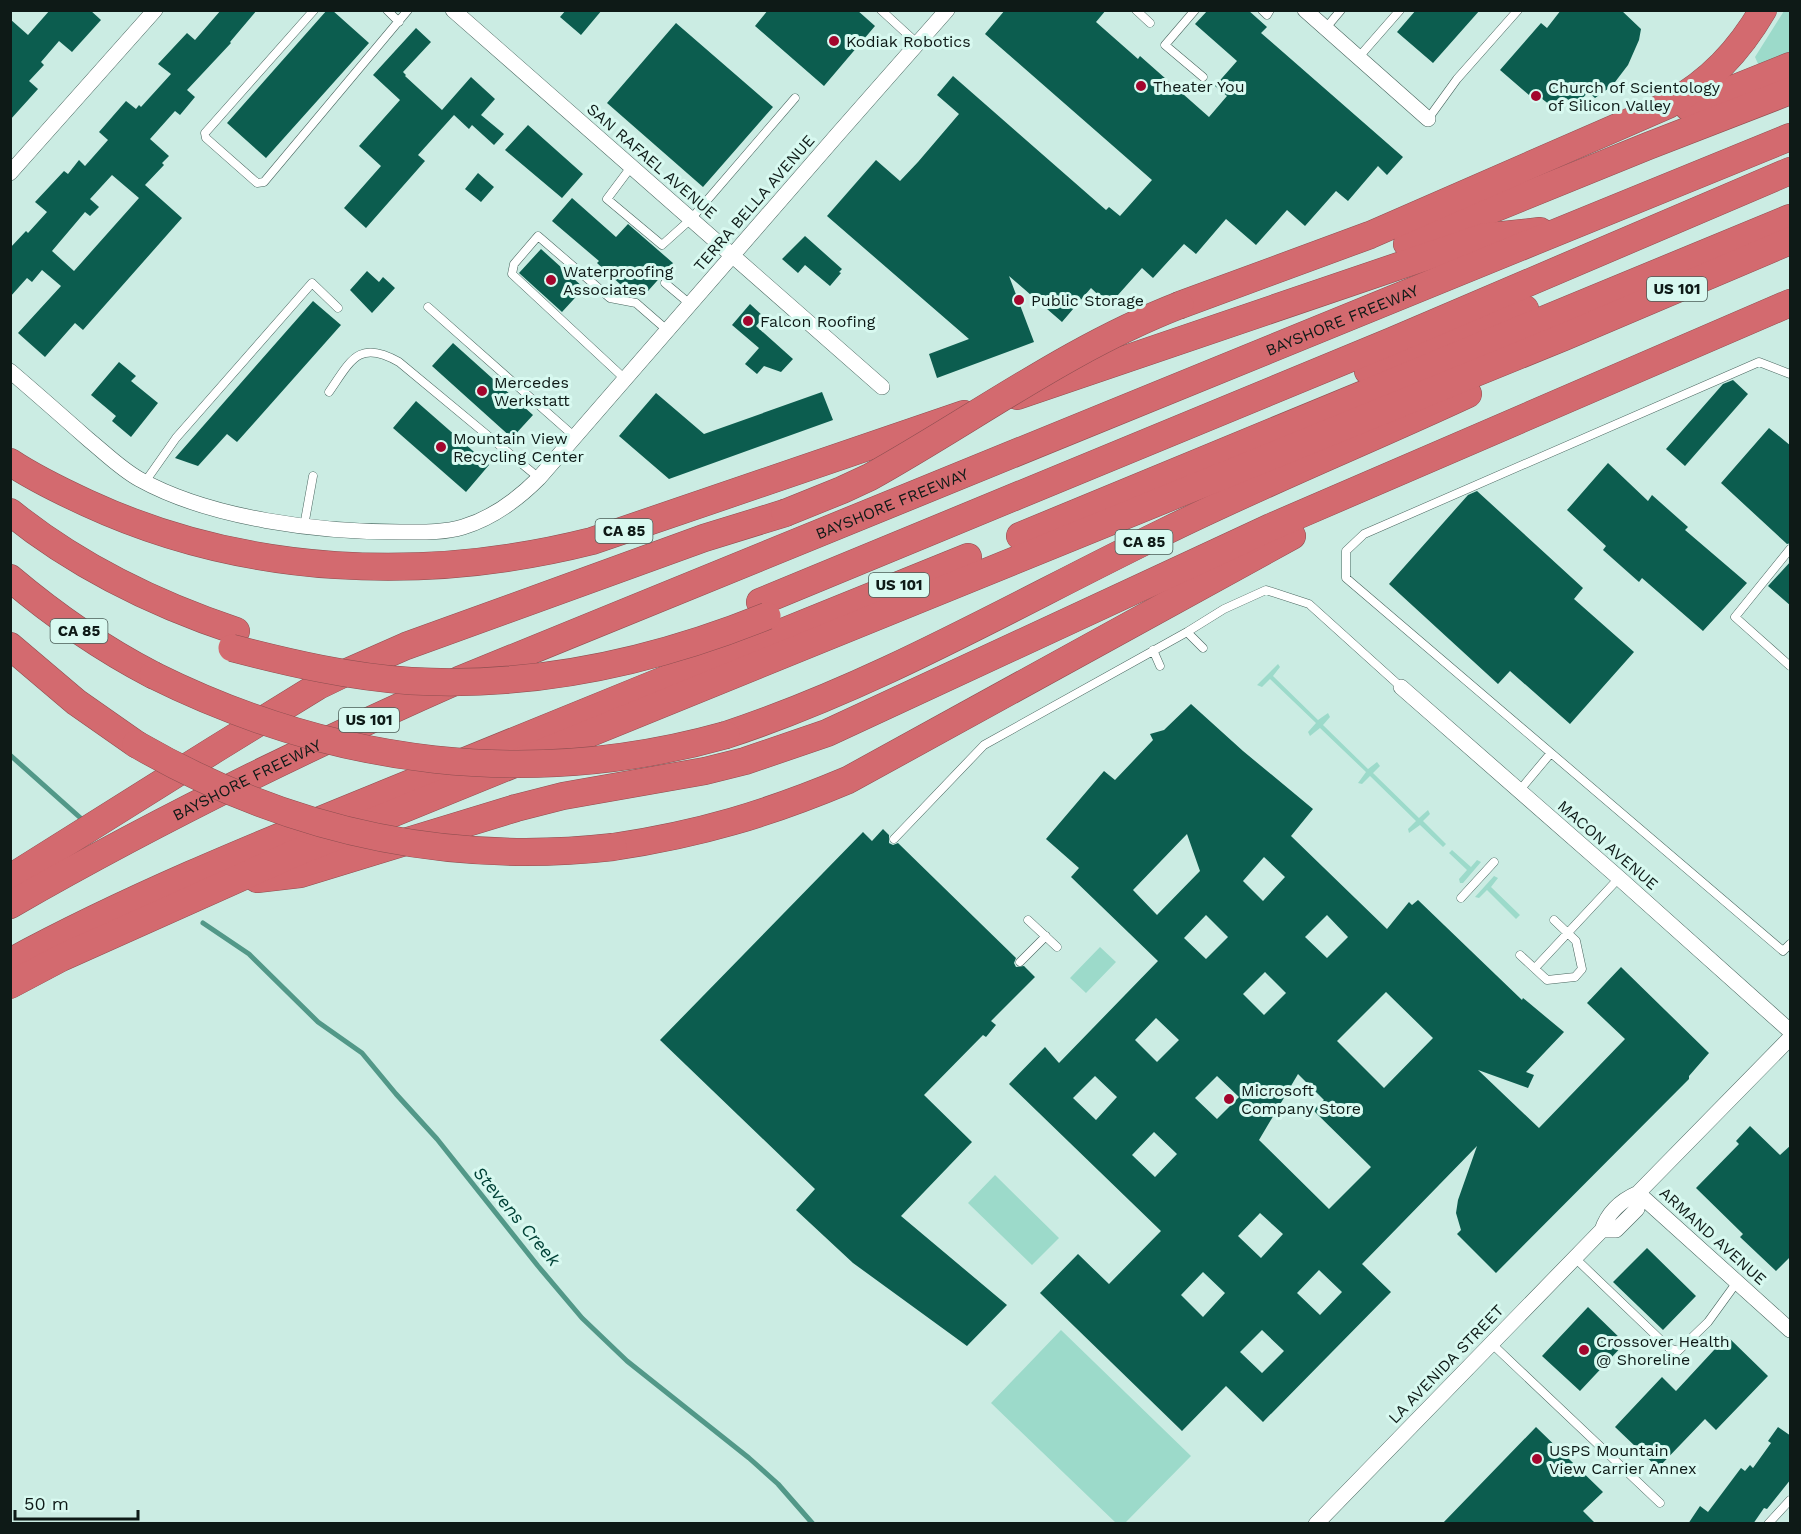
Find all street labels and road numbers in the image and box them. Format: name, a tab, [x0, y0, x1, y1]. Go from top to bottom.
street label: SAN RAFAEL AVENUE	[583, 99, 721, 223]
street label: TERRA BELLA AVENUE	[690, 131, 818, 275]
road number: US 101	[1647, 277, 1707, 301]
street label: BAYSHORE FREEWAY	[1263, 280, 1421, 359]
street label: BAYSHORE FREEWAY	[813, 464, 971, 543]
road number: CA 85	[596, 519, 652, 543]
road number: CA 85	[1116, 530, 1172, 554]
road number: US 101	[869, 573, 929, 597]
road number: CA 85	[50, 619, 107, 643]
road number: US 101	[339, 708, 399, 732]
street label: BAYSHORE FREEWAY	[169, 735, 324, 824]
street label: MACON AVENUE	[1554, 796, 1662, 894]
street label: ARMAND AVENUE	[1656, 1183, 1770, 1289]
street label: LA AVENIDA STREET	[1384, 1300, 1508, 1427]

